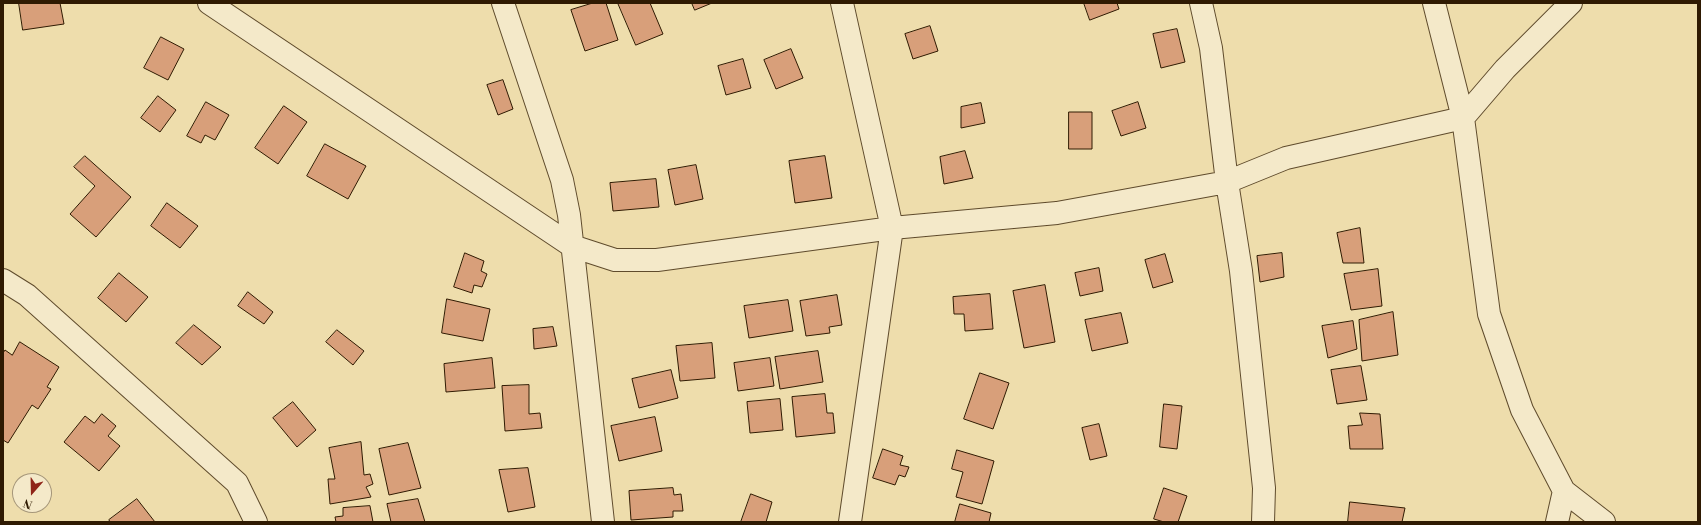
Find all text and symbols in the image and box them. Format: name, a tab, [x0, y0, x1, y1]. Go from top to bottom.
north arrow	[12, 473, 52, 513]
text: N	[22, 495, 35, 511]

